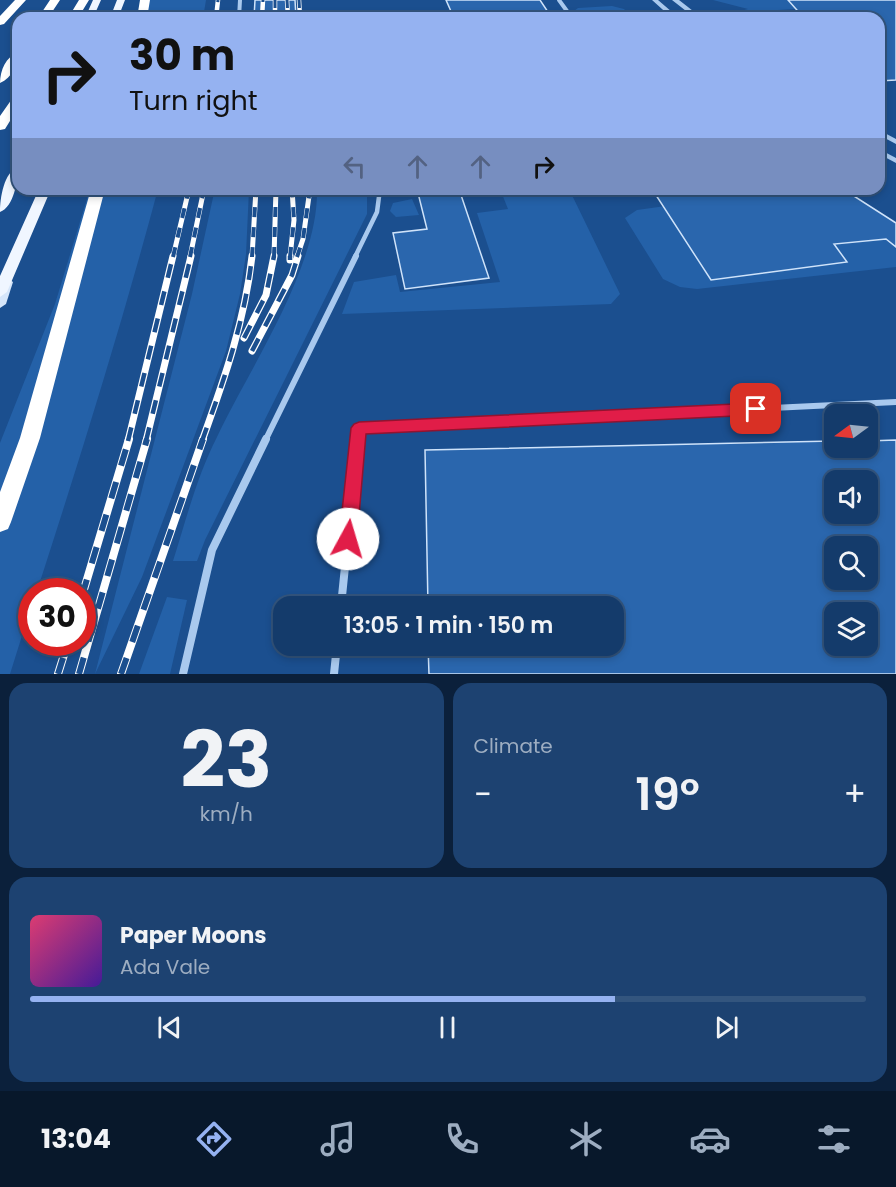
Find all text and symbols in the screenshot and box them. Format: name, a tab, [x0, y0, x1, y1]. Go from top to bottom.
text: 30 m	[129, 26, 235, 85]
icon: right	[30, 36, 108, 114]
text: Turn right	[129, 82, 258, 119]
icon: left	[338, 150, 371, 183]
icon: ahead	[401, 150, 434, 183]
icon: ahead	[464, 150, 497, 183]
icon: right	[527, 150, 560, 183]
pin	[730, 383, 781, 434]
icon: arrive	[739, 392, 772, 425]
north arrow	[824, 404, 878, 458]
map controls	[824, 404, 878, 656]
button: sound	[824, 470, 878, 524]
position arrow	[316, 507, 380, 571]
button: search	[824, 536, 878, 590]
speed limit sign: 30	[18, 578, 96, 656]
button: layers	[824, 602, 878, 656]
text: 13:05 · 1 min · 150 m	[344, 610, 553, 641]
text: 23	[180, 705, 272, 814]
text: Climate	[474, 732, 553, 760]
text: 19°	[635, 763, 700, 826]
text: −	[474, 771, 492, 818]
text: +	[843, 771, 866, 818]
text: km/h	[200, 800, 253, 828]
text: Paper Moons	[120, 920, 267, 951]
text: Ada Vale	[120, 953, 210, 981]
icon: previous	[153, 1011, 186, 1044]
icon: pause	[431, 1011, 464, 1044]
icon: next	[710, 1011, 743, 1044]
icon: directions	[193, 1118, 235, 1160]
icon: music	[317, 1118, 359, 1160]
icon: phone	[441, 1118, 483, 1160]
icon: climate	[565, 1118, 607, 1160]
icon: car	[689, 1118, 731, 1160]
icon: filters	[813, 1118, 855, 1160]
text: 13:04	[41, 1120, 111, 1157]

